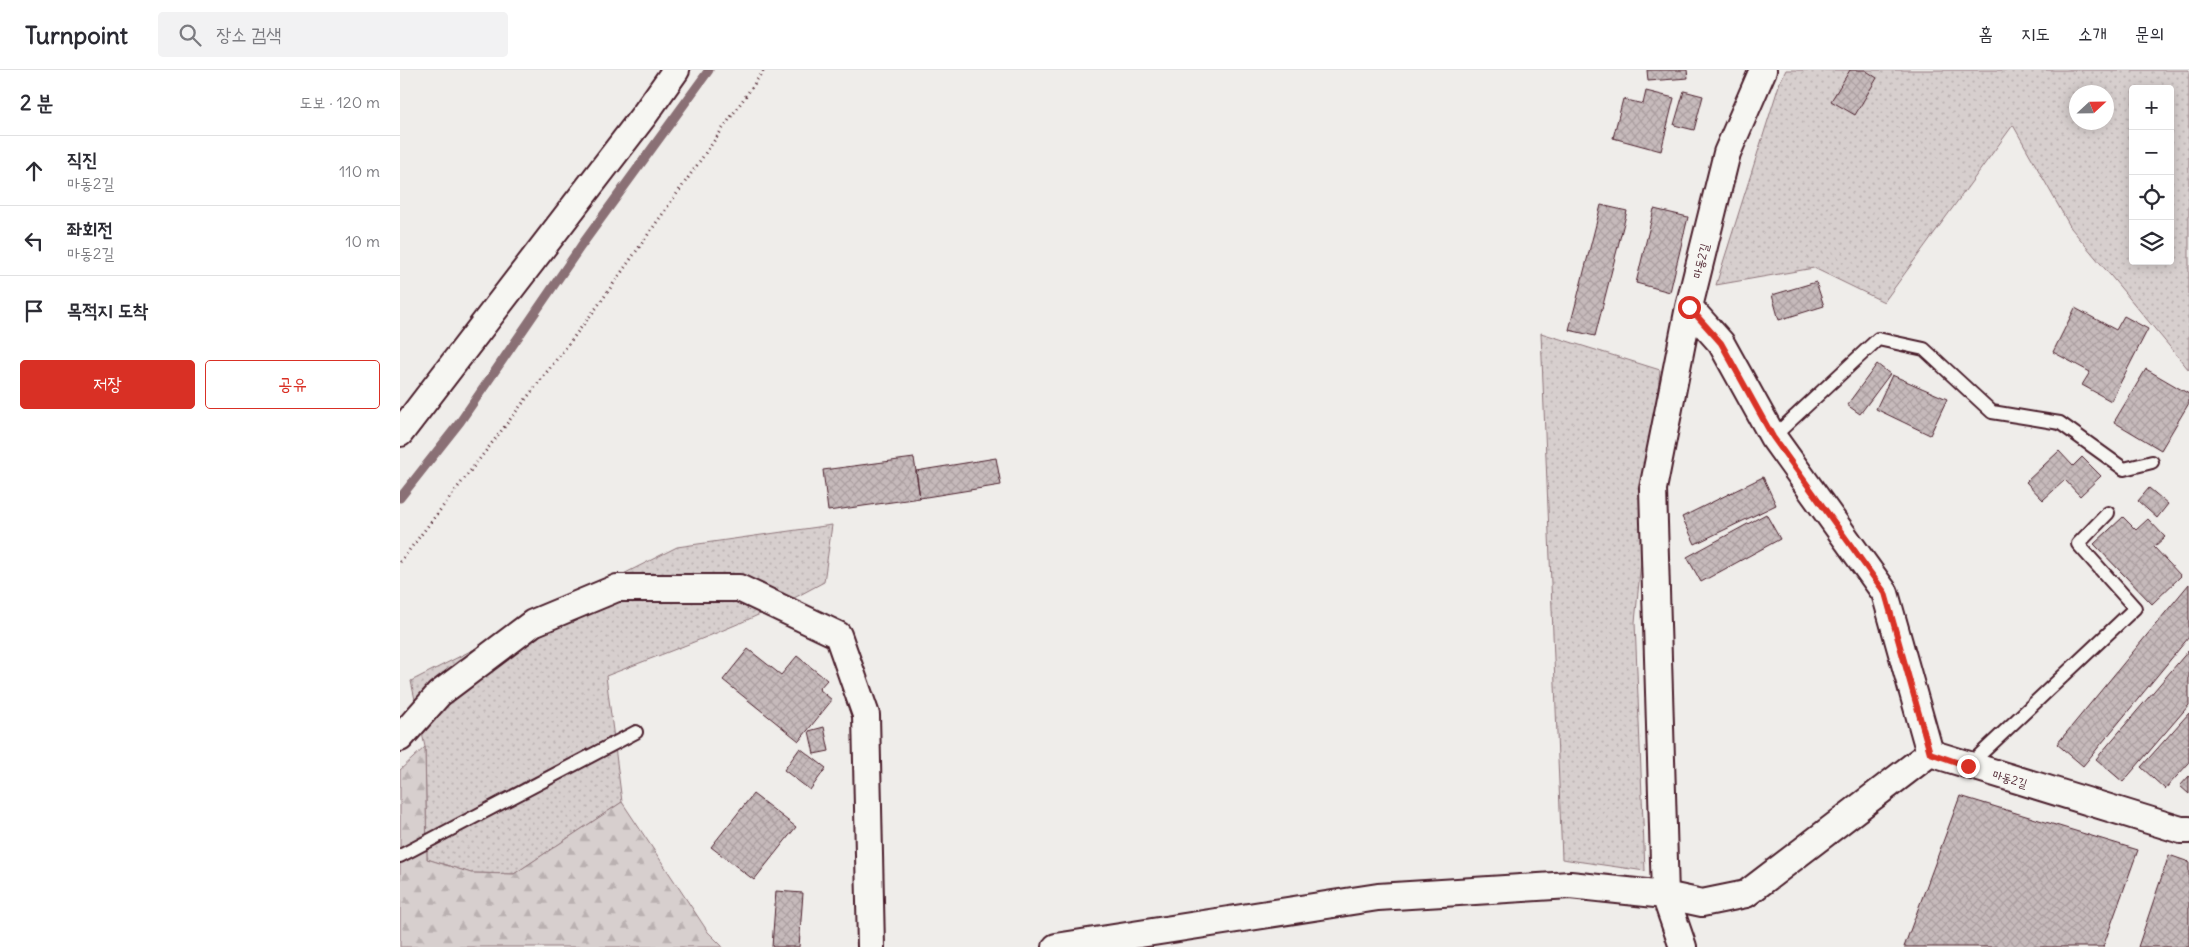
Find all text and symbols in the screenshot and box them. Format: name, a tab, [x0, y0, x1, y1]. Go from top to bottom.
search box	[158, 12, 508, 57]
text: Turnpoint	[25, 20, 128, 50]
icon: search	[176, 21, 204, 49]
text: 장소 검색	[216, 22, 282, 46]
text: 홈	[1979, 22, 1993, 45]
text: 지도	[2021, 22, 2050, 45]
text: 소개	[2078, 22, 2107, 45]
text: 문의	[2135, 22, 2164, 45]
north arrow	[2069, 85, 2114, 130]
map controls	[2129, 85, 2174, 265]
button: +	[2129, 85, 2174, 130]
text: 2 분	[20, 89, 53, 116]
text: 도보 · 120 m	[300, 92, 380, 112]
button: −	[2129, 130, 2174, 175]
text: 직진	[67, 147, 98, 171]
icon: ahead	[20, 157, 48, 185]
text: 110 m	[339, 161, 380, 181]
text: 마동2길	[67, 173, 114, 193]
button: locate	[2129, 175, 2174, 220]
text: 좌회전	[67, 217, 113, 241]
button: layers	[2129, 220, 2174, 265]
icon: left	[20, 227, 48, 255]
text: 10 m	[345, 231, 380, 251]
street label: 마동2길	[1689, 241, 1712, 280]
text: 마동2길	[67, 243, 114, 263]
route start	[1678, 296, 1701, 319]
icon: arrive	[20, 297, 48, 325]
text: 목적지 도착	[67, 298, 148, 322]
button: 저장	[20, 360, 195, 409]
button: 공유	[205, 360, 380, 409]
route end	[1957, 755, 1980, 778]
street label: 마동2길	[1991, 766, 2030, 791]

